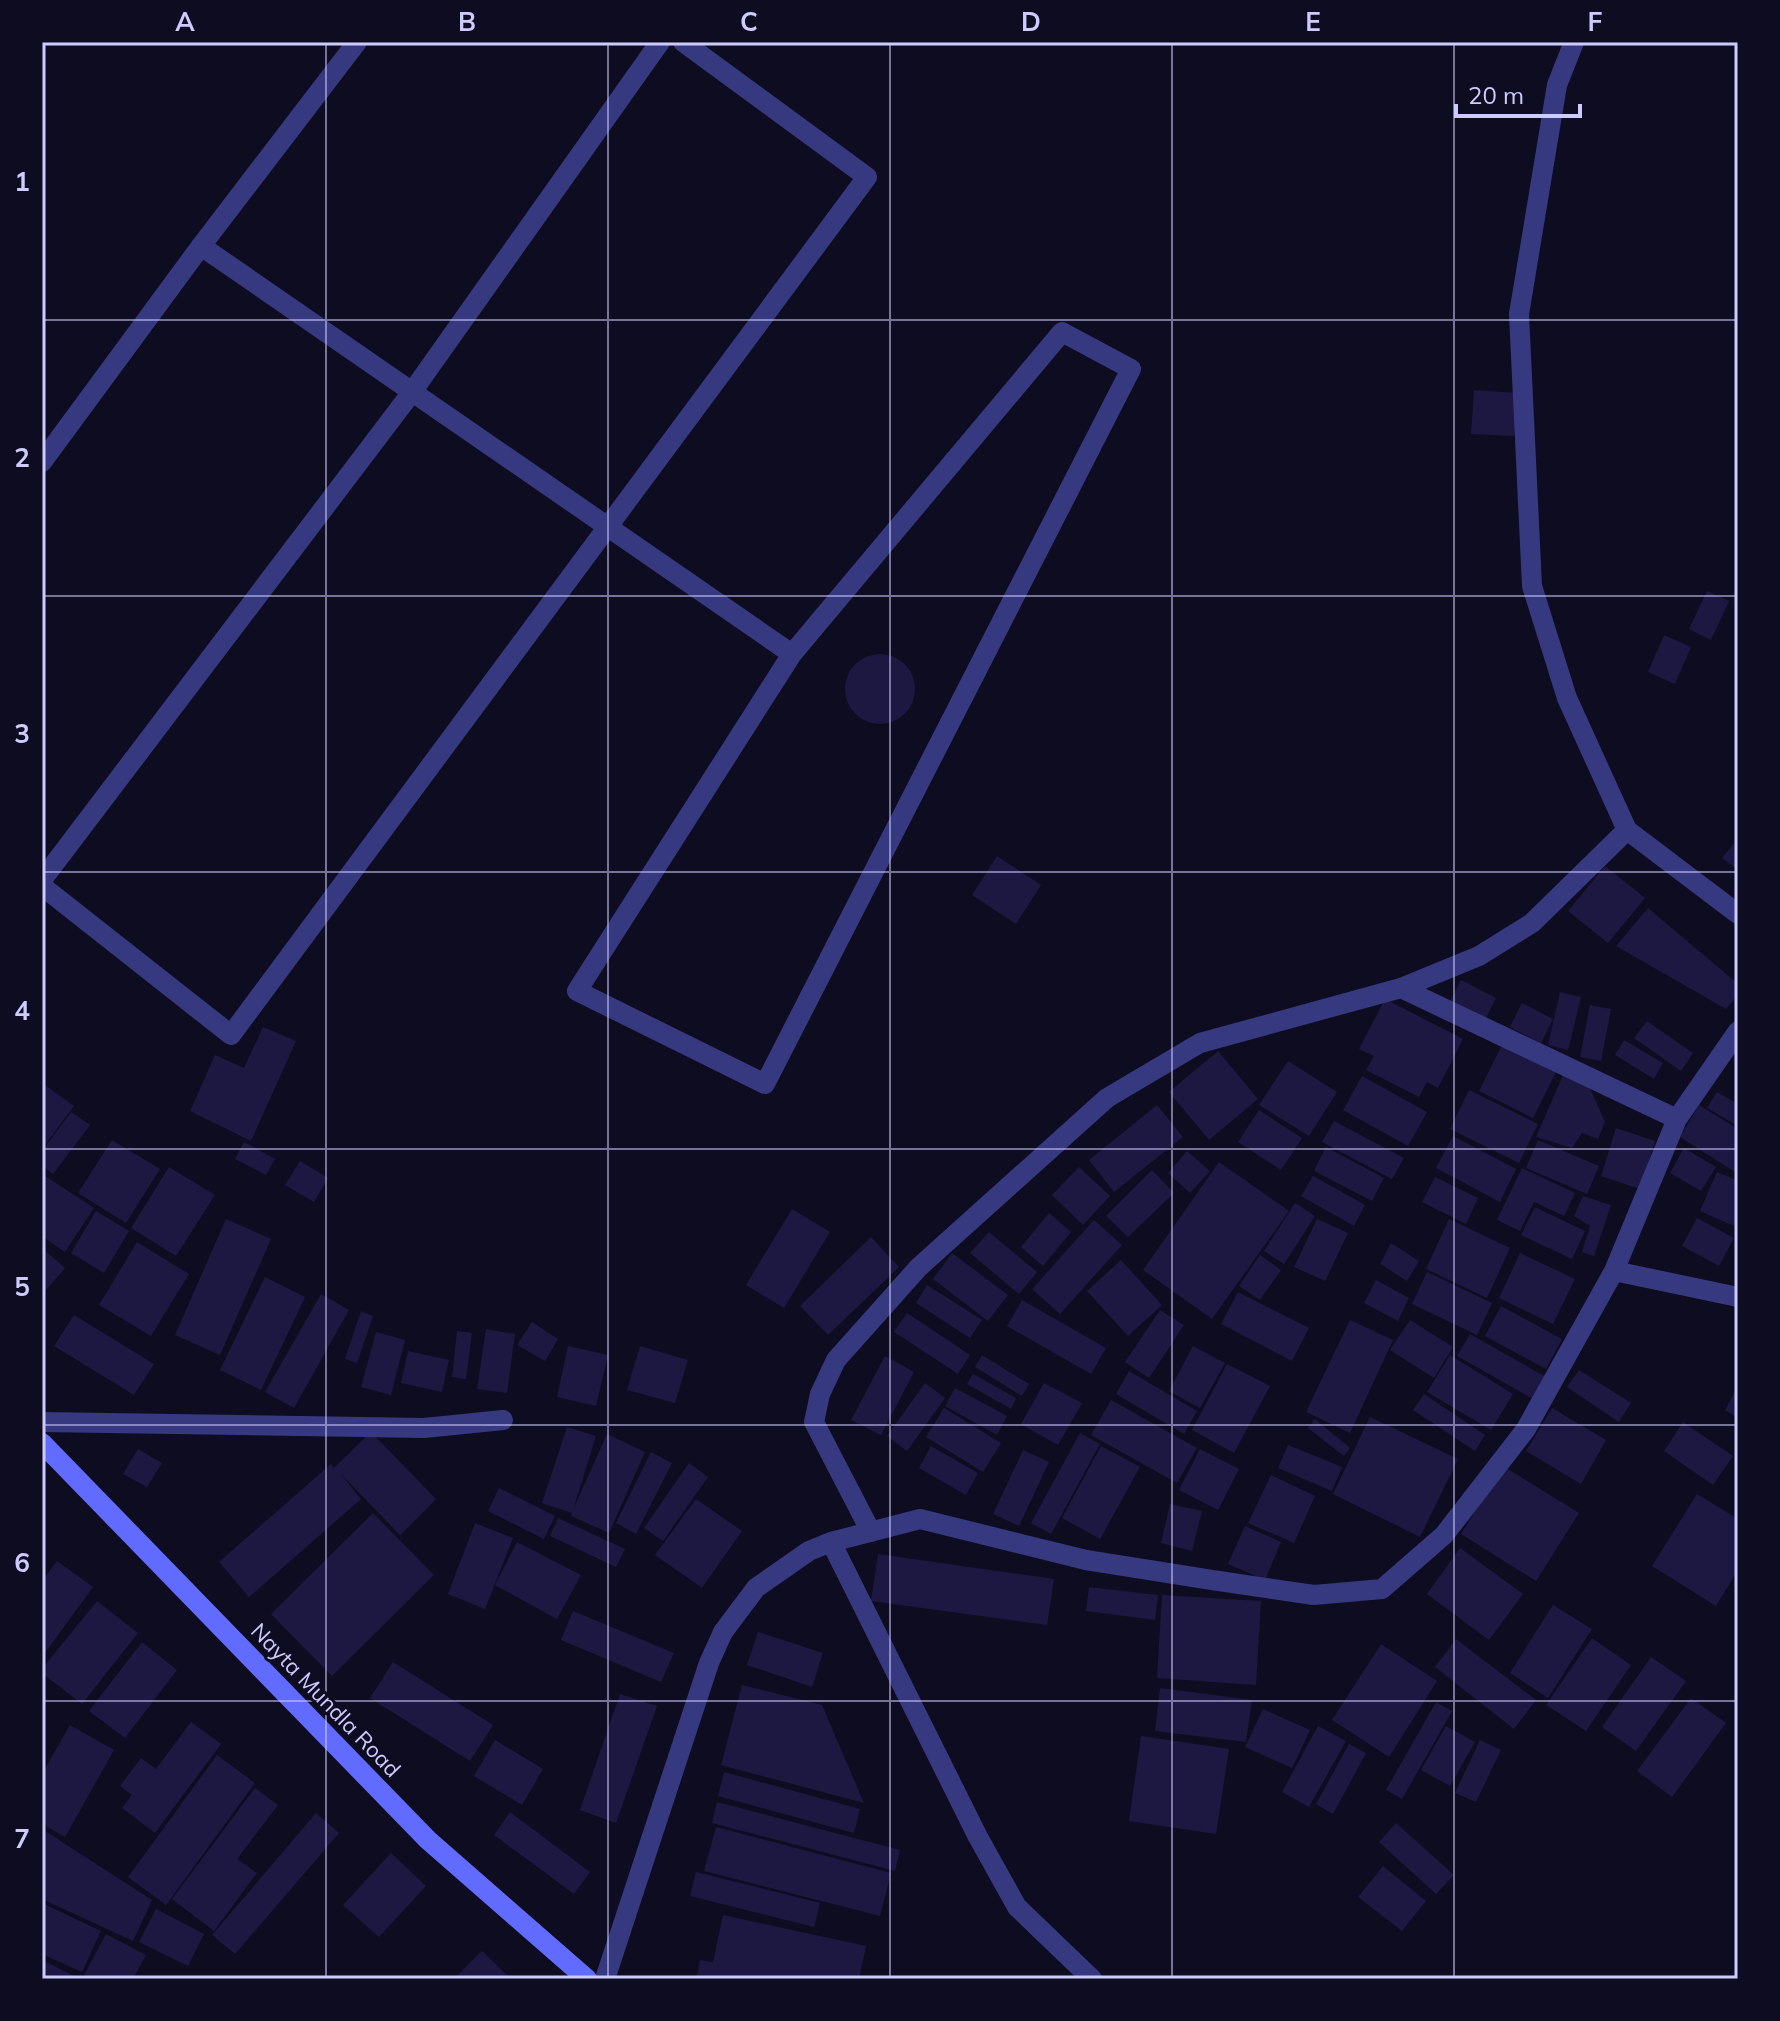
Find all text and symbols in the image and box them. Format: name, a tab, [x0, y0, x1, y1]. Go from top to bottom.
text: A	[175, 5, 195, 38]
text: B	[458, 5, 476, 38]
text: C	[740, 5, 758, 38]
text: D	[1021, 5, 1041, 38]
text: E	[1305, 5, 1321, 38]
text: F	[1588, 5, 1603, 38]
scale bar	[1456, 68, 1580, 118]
text: 20 m	[1468, 80, 1524, 110]
text: 1	[14, 165, 30, 198]
text: 2	[14, 441, 30, 474]
text: 3	[14, 717, 30, 750]
text: 4	[14, 994, 30, 1027]
text: 5	[14, 1270, 30, 1303]
text: 6	[14, 1546, 30, 1579]
street label: Nayta Mundla Road	[245, 1617, 407, 1783]
text: 7	[14, 1822, 30, 1855]

